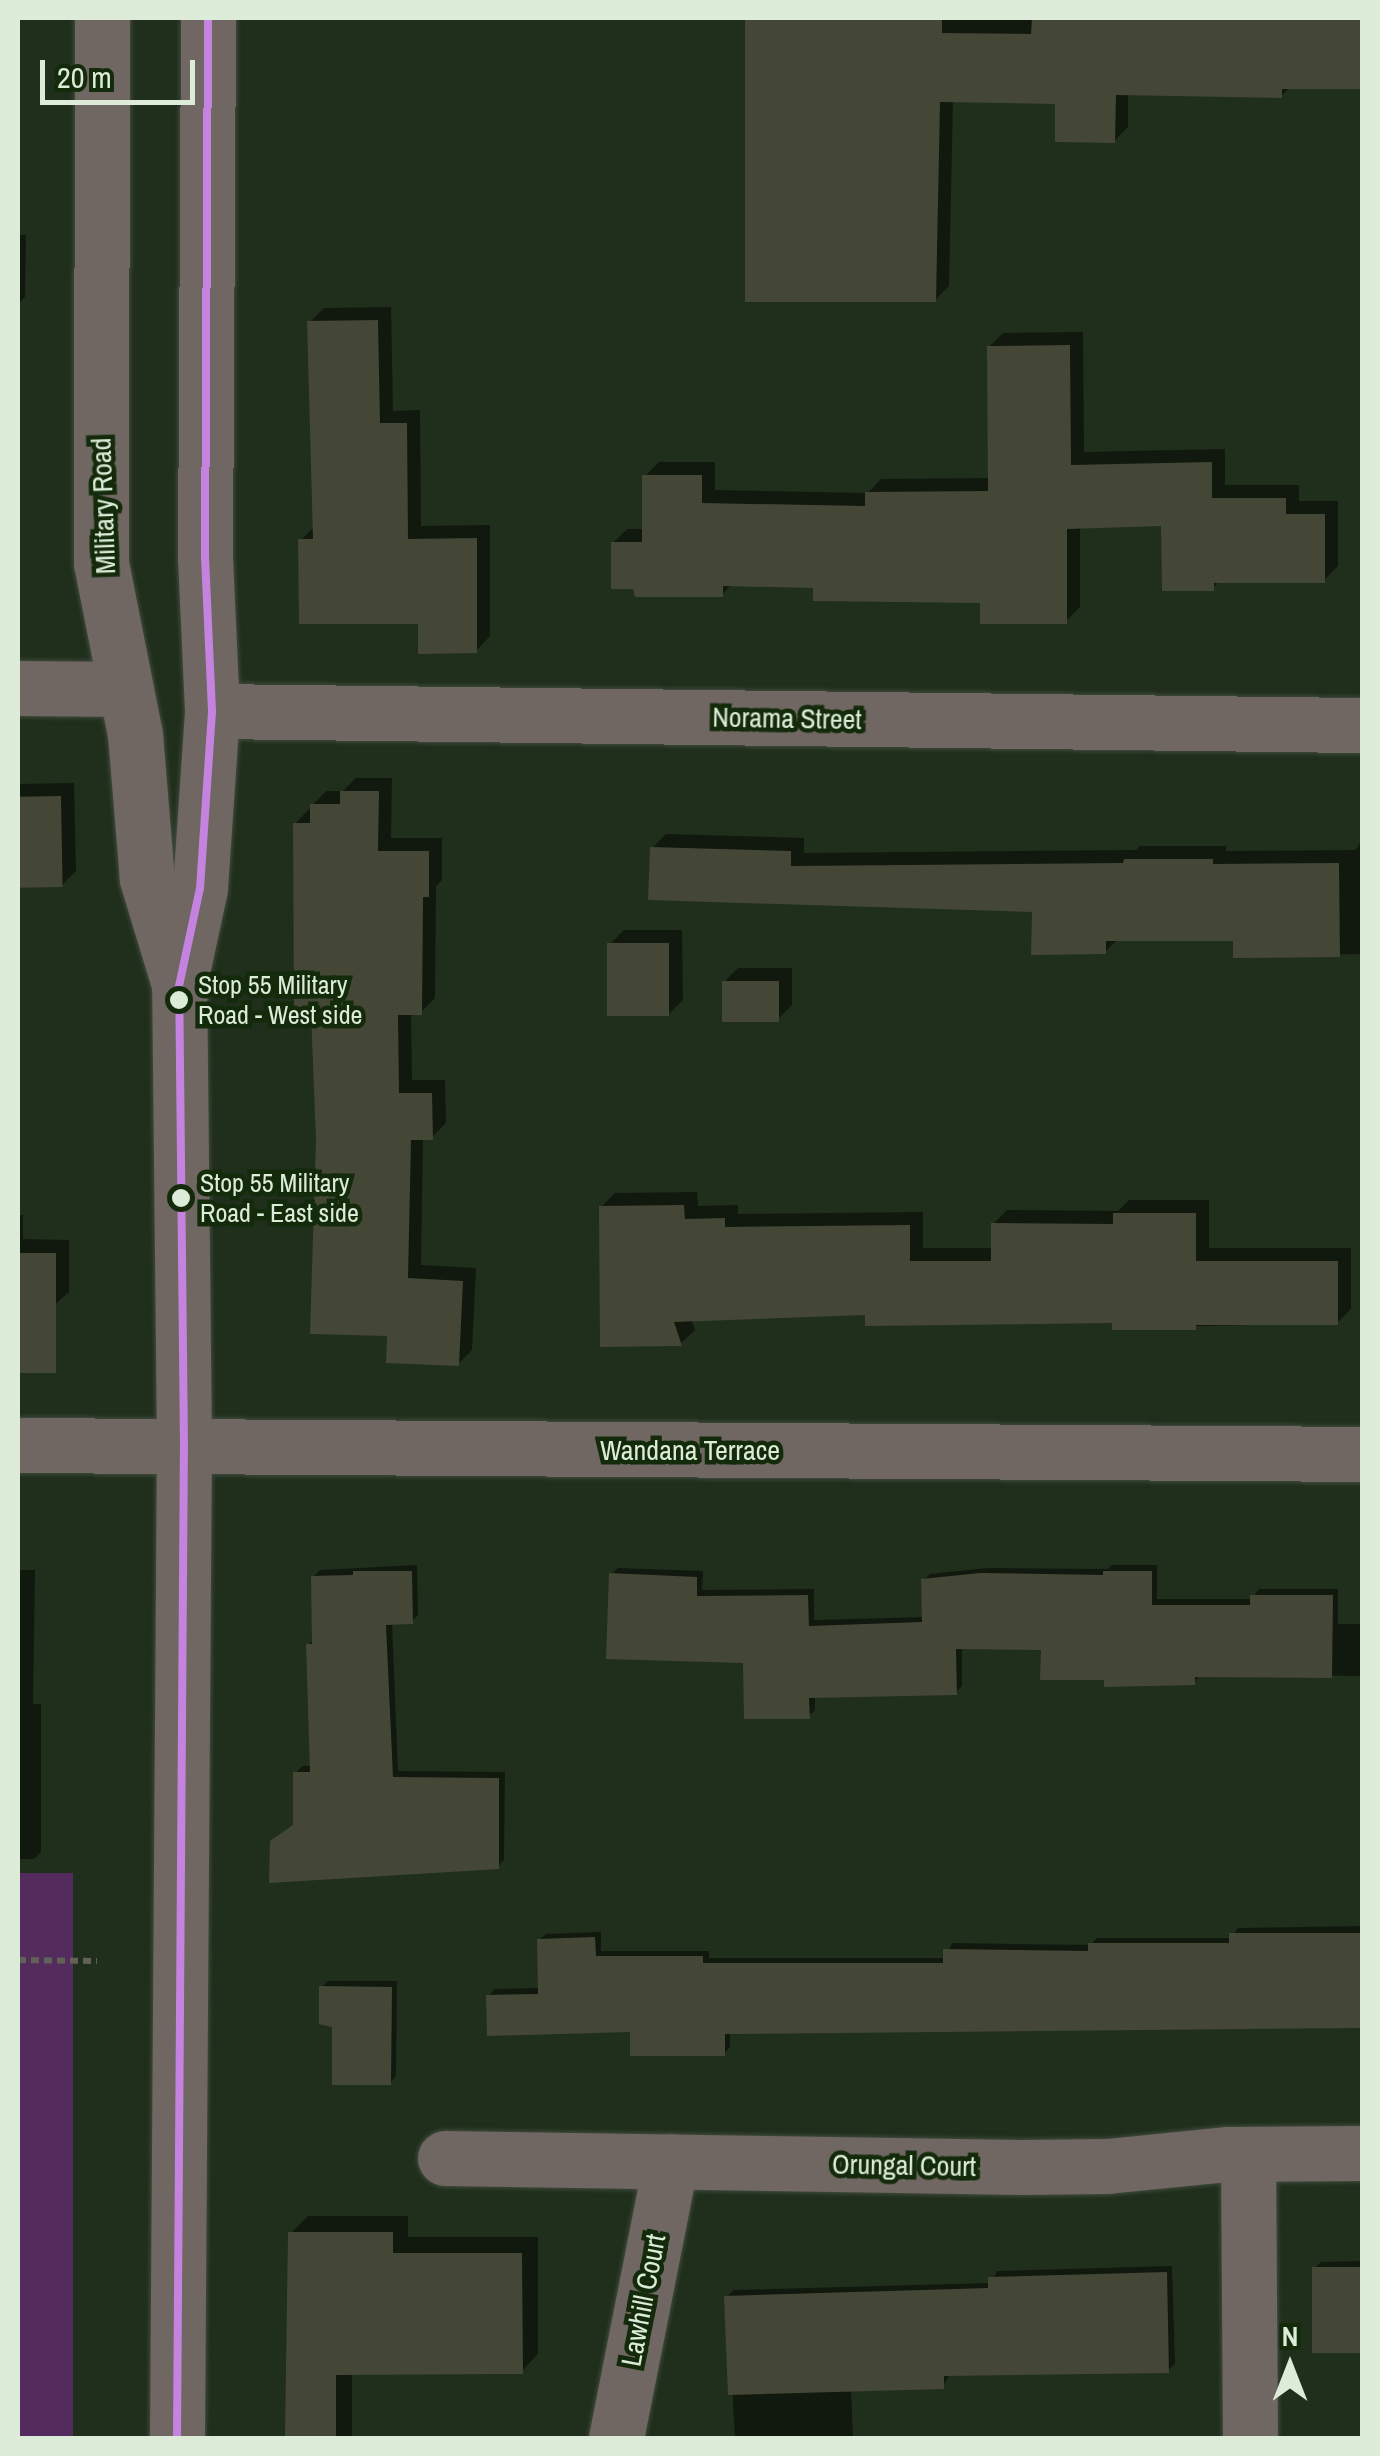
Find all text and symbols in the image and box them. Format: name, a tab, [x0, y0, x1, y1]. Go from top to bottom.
scale bar	[45, 40, 200, 102]
text: 20 m	[57, 57, 112, 97]
street label: Military Road	[84, 437, 122, 575]
street label: Norama Street	[712, 700, 862, 736]
place label: Stop 55 Military Road - West side	[198, 969, 362, 1030]
marker: Stop 55 Military Road - West side	[169, 990, 189, 1010]
place label: Stop 55 Military Road - East side	[200, 1167, 359, 1228]
marker: Stop 55 Military Road - East side	[171, 1188, 191, 1208]
street label: Wandana Terrace	[600, 1433, 780, 1467]
street label: Orungal Court	[832, 2147, 976, 2183]
street label: Lawhill Court	[614, 2231, 672, 2369]
north arrow	[1240, 2316, 1340, 2416]
text: N	[1282, 2317, 1298, 2355]

